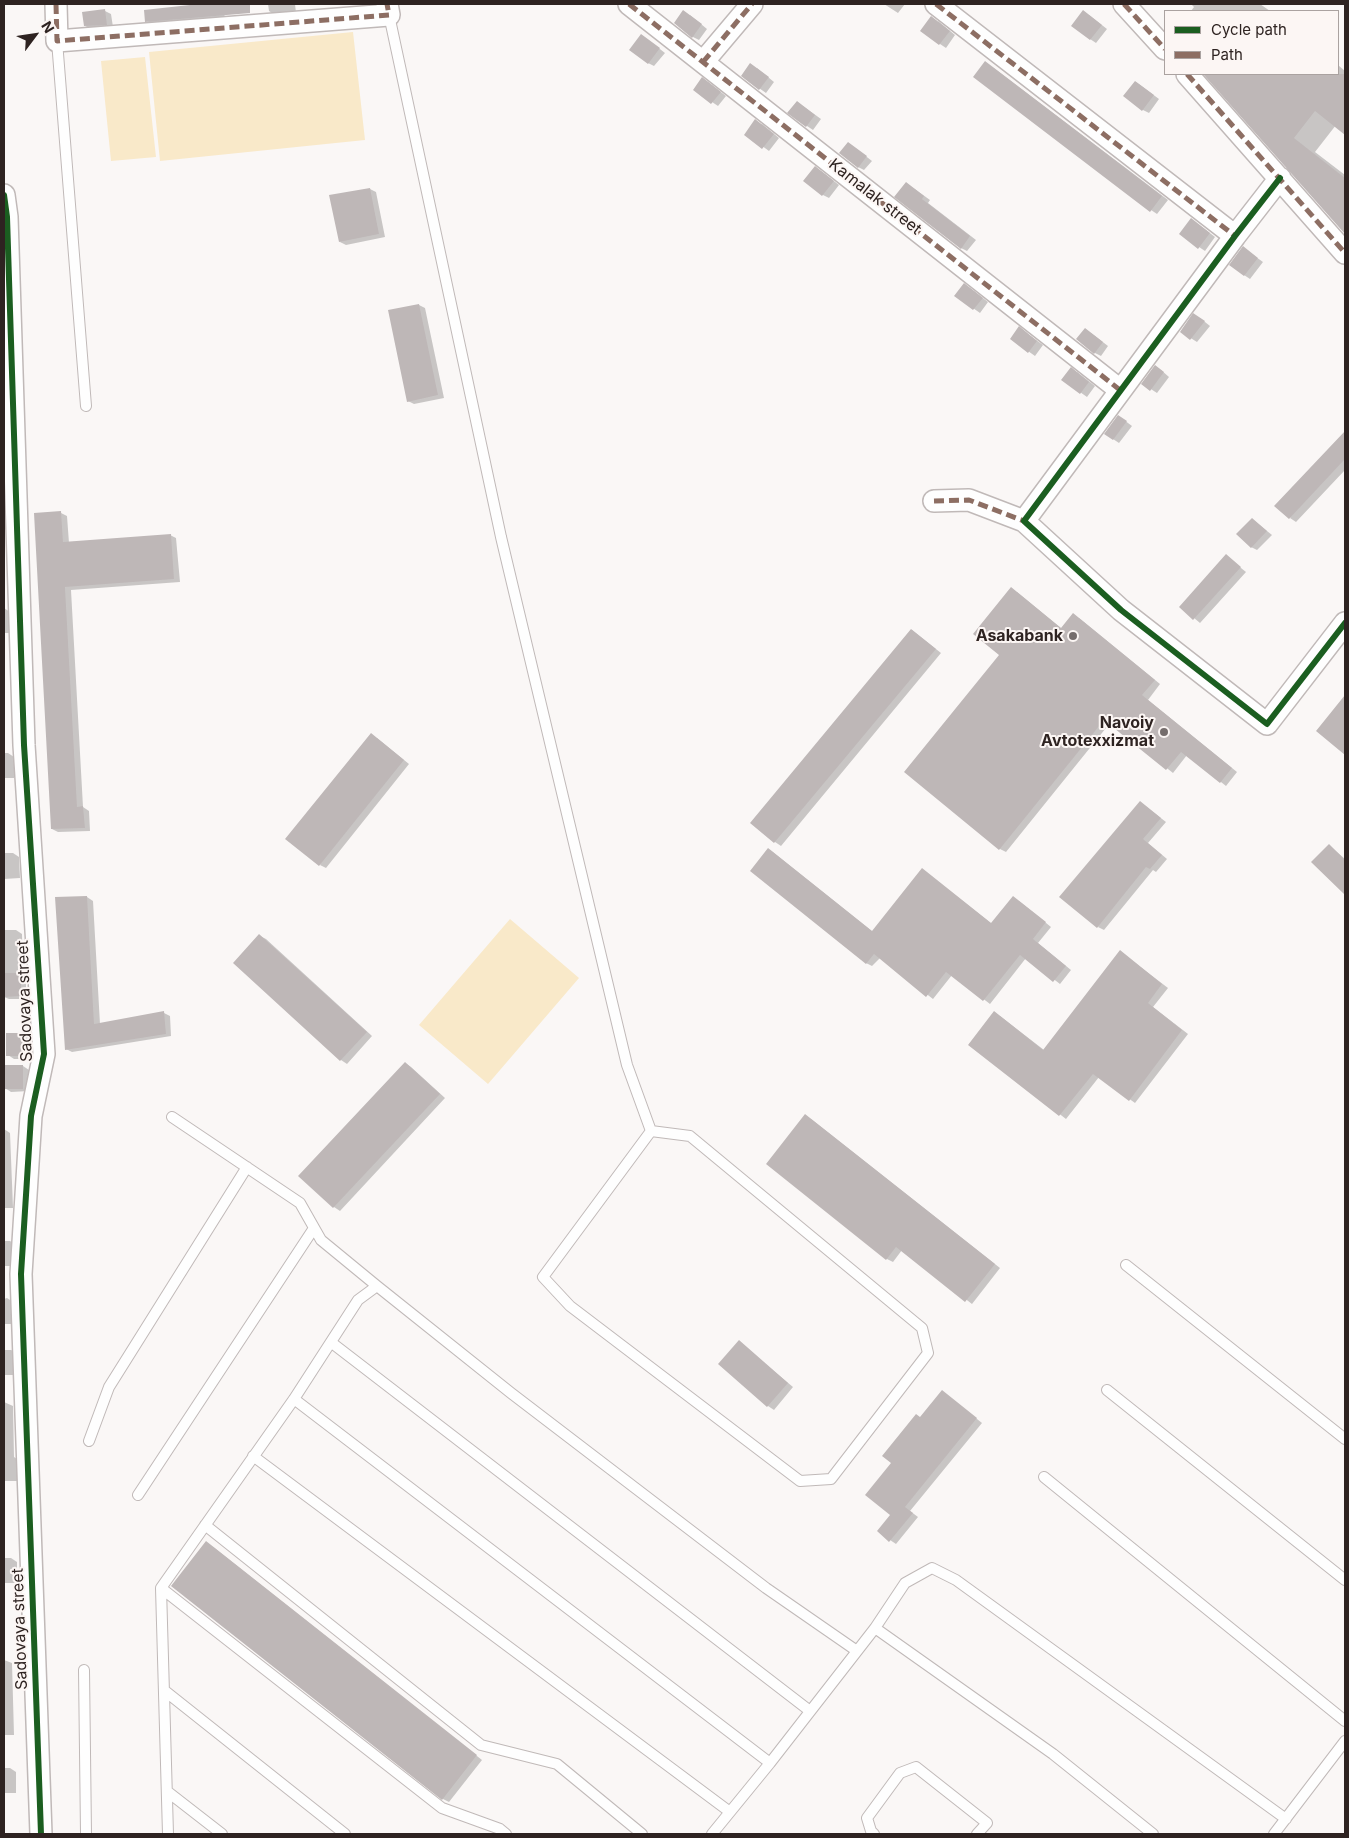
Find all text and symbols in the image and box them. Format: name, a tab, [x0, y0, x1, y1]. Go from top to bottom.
north arrow	[10, 10, 60, 60]
legend	[1164, 10, 1339, 75]
text: N	[38, 18, 58, 36]
text: Cycle path	[1211, 20, 1287, 39]
text: Path	[1211, 45, 1243, 64]
street label: Kamalak street	[825, 155, 925, 239]
place label: Asakabank	[976, 626, 1063, 646]
marker: Asakabank	[1067, 630, 1079, 642]
place label: Navoiy Avtotexxizmat	[1041, 713, 1154, 751]
marker: Navoiy Avtotexxizmat	[1158, 726, 1170, 738]
street label: Sadovaya street	[13, 940, 37, 1062]
street label: Sadovaya street	[8, 1568, 32, 1690]

